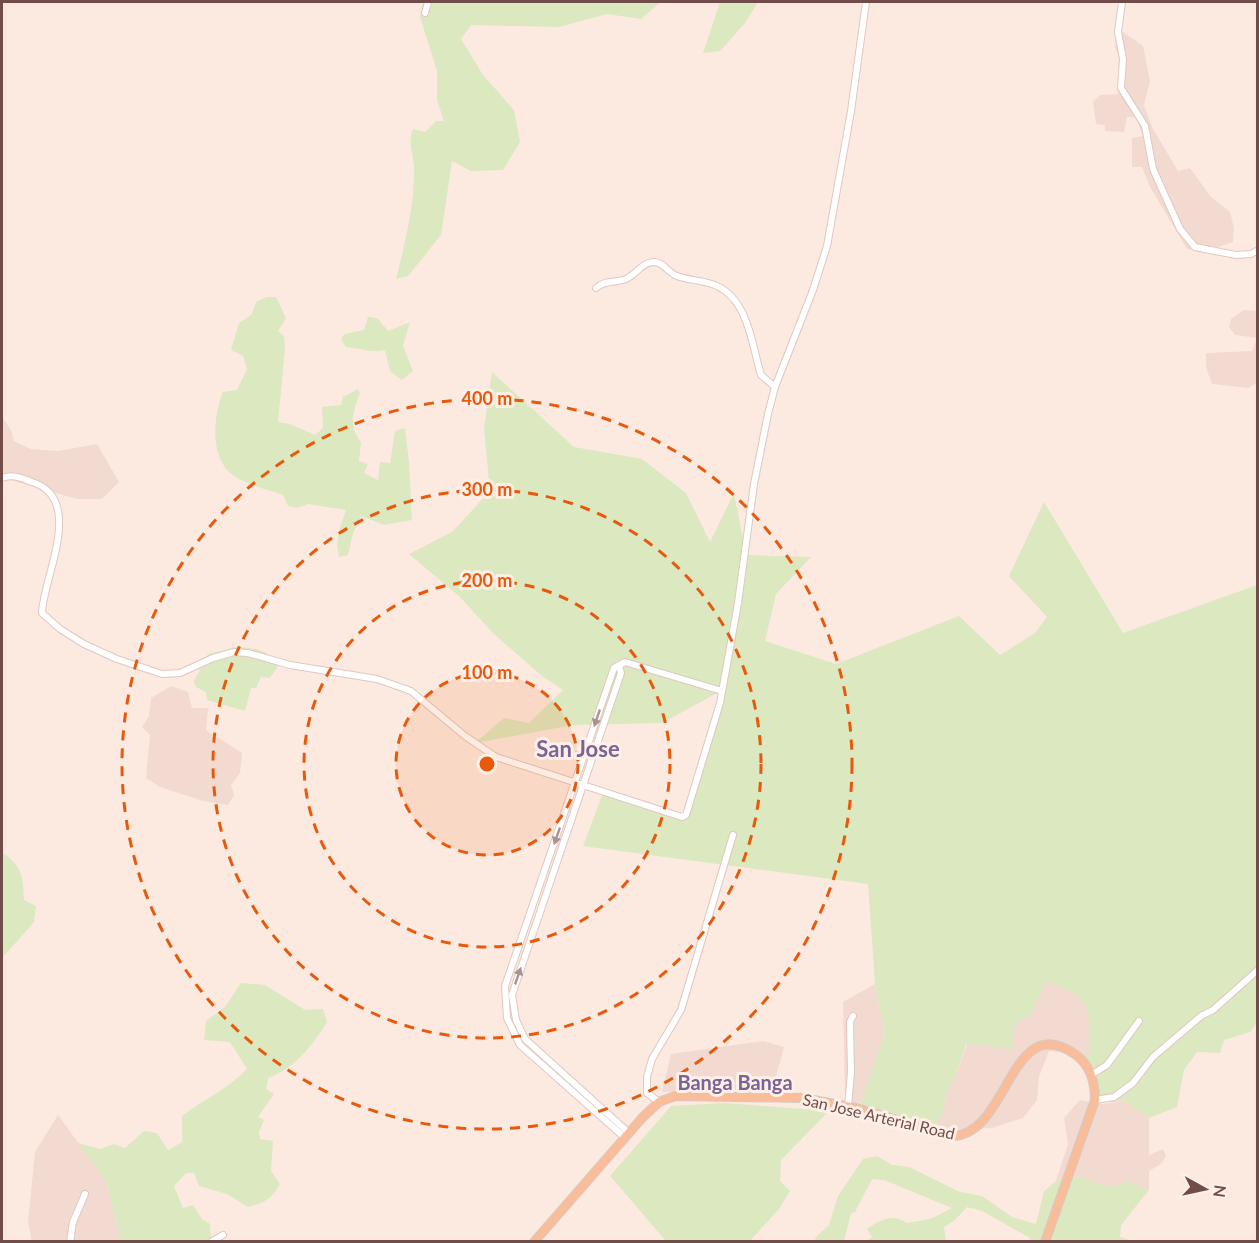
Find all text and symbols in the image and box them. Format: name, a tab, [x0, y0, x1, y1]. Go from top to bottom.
text: 400 m	[462, 387, 512, 409]
text: 300 m	[462, 478, 512, 500]
text: 200 m	[462, 569, 512, 591]
text: 100 m	[462, 661, 512, 683]
one-way arrow	[592, 709, 602, 727]
district label: San Jose	[536, 735, 620, 762]
centre of rings	[477, 754, 497, 774]
one-way arrow	[552, 827, 562, 845]
one-way arrow	[514, 967, 524, 985]
district label: Banga Banga	[677, 1070, 793, 1094]
street label: San Jose Arterial Road	[801, 1089, 957, 1143]
north arrow	[1175, 1159, 1235, 1219]
text: N	[1210, 1184, 1231, 1199]

